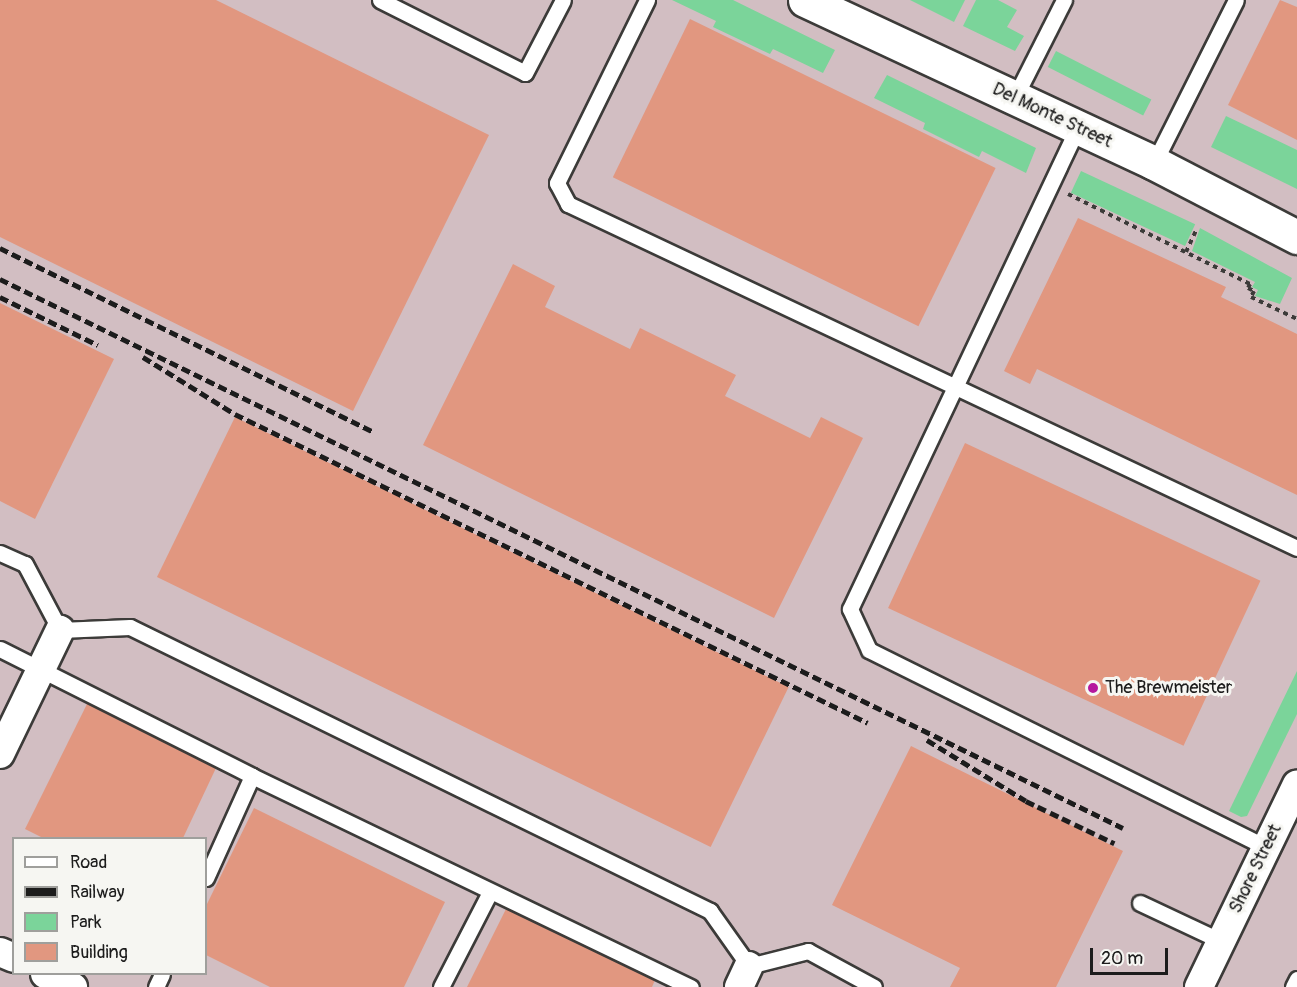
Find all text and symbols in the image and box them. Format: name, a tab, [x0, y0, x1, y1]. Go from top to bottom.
street label: Del Monte Street	[989, 79, 1115, 153]
place label: The Brewmeister	[1105, 677, 1232, 699]
marker: The Brewmeister	[1086, 681, 1100, 695]
street label: Shore Street	[1225, 821, 1287, 917]
legend	[12, 837, 207, 975]
text: Road	[70, 851, 107, 874]
text: Railway	[70, 881, 125, 904]
text: Park	[70, 911, 102, 934]
scale bar	[1093, 936, 1171, 974]
text: Building	[70, 941, 128, 964]
text: 20 m	[1101, 947, 1143, 970]

